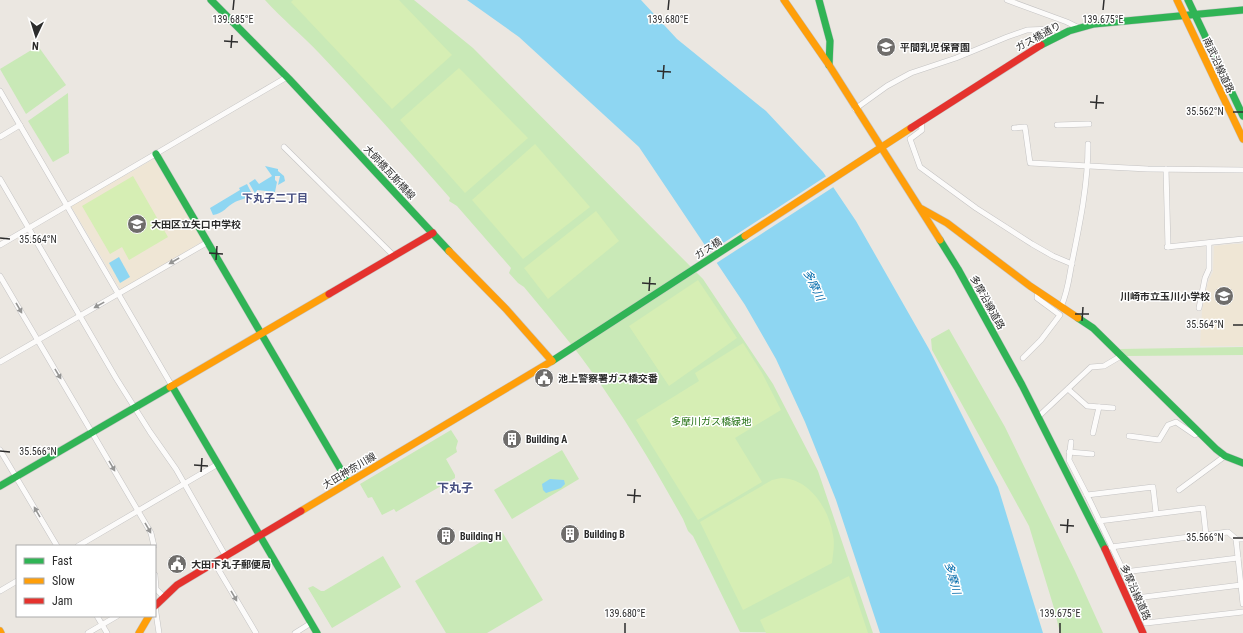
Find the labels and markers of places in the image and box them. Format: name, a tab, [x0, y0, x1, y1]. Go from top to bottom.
school or university icon: 平間乳児保育園	[875, 36, 897, 58]
place label: 平間乳児保育園	[900, 42, 970, 53]
school or university icon: 大田区立矢口中学校	[126, 213, 148, 235]
place label: 大田区立矢口中学校	[151, 219, 241, 230]
school or university icon: 川崎市立玉川小学校	[1213, 285, 1235, 307]
place label: 川崎市立玉川小学校	[1120, 291, 1210, 302]
public building icon: 池上警察署ガス橋交番	[533, 367, 555, 389]
place label: 池上警察署ガス橋交番	[558, 373, 658, 384]
building icon: Building A	[501, 428, 523, 450]
place label: Building A	[526, 434, 567, 445]
building icon: Building B	[559, 523, 581, 545]
building icon: Building H	[435, 525, 457, 547]
place label: Building B	[584, 529, 625, 540]
place label: Building H	[460, 531, 501, 542]
public building icon: 大田下丸子郵便局	[166, 553, 188, 575]
place label: 大田下丸子郵便局	[191, 559, 271, 570]

